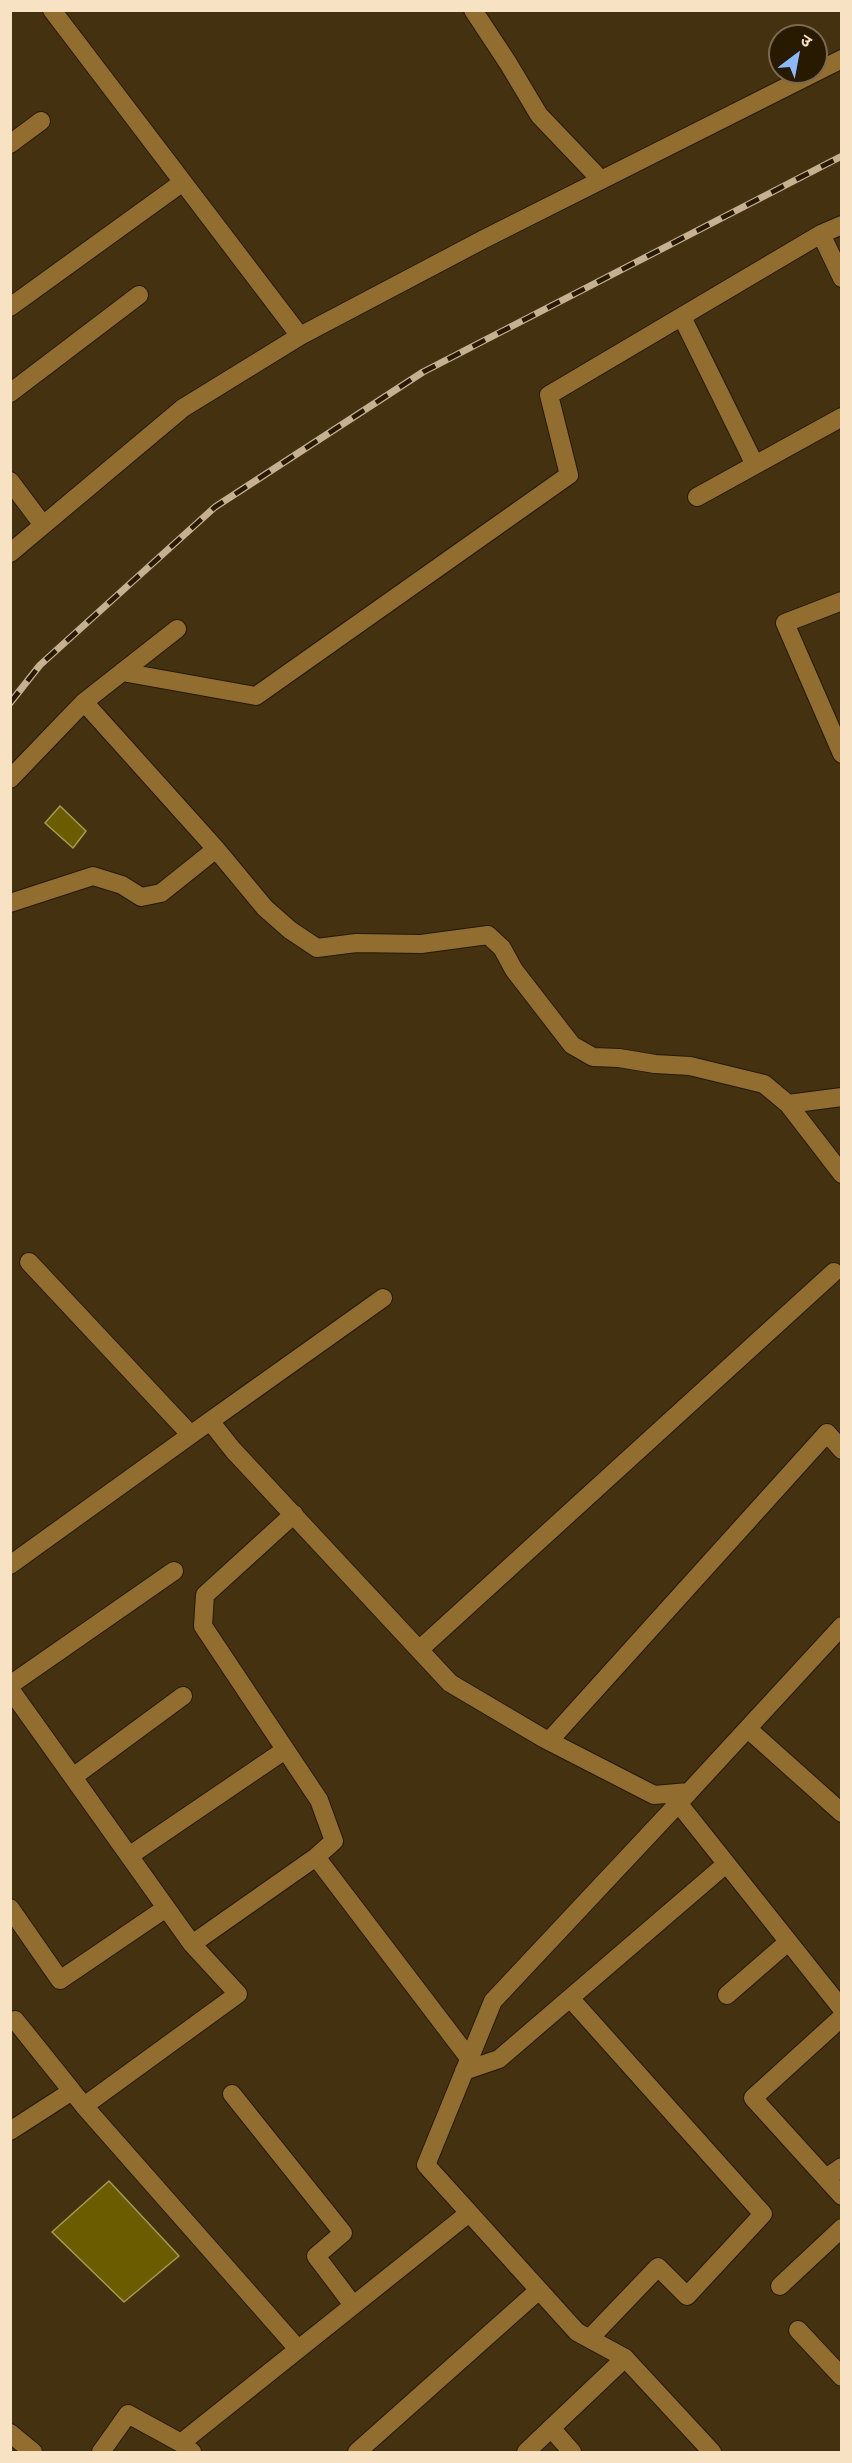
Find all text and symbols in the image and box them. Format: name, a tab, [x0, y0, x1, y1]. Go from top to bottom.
north arrow	[768, 24, 828, 84]
text: उ	[798, 29, 816, 51]

